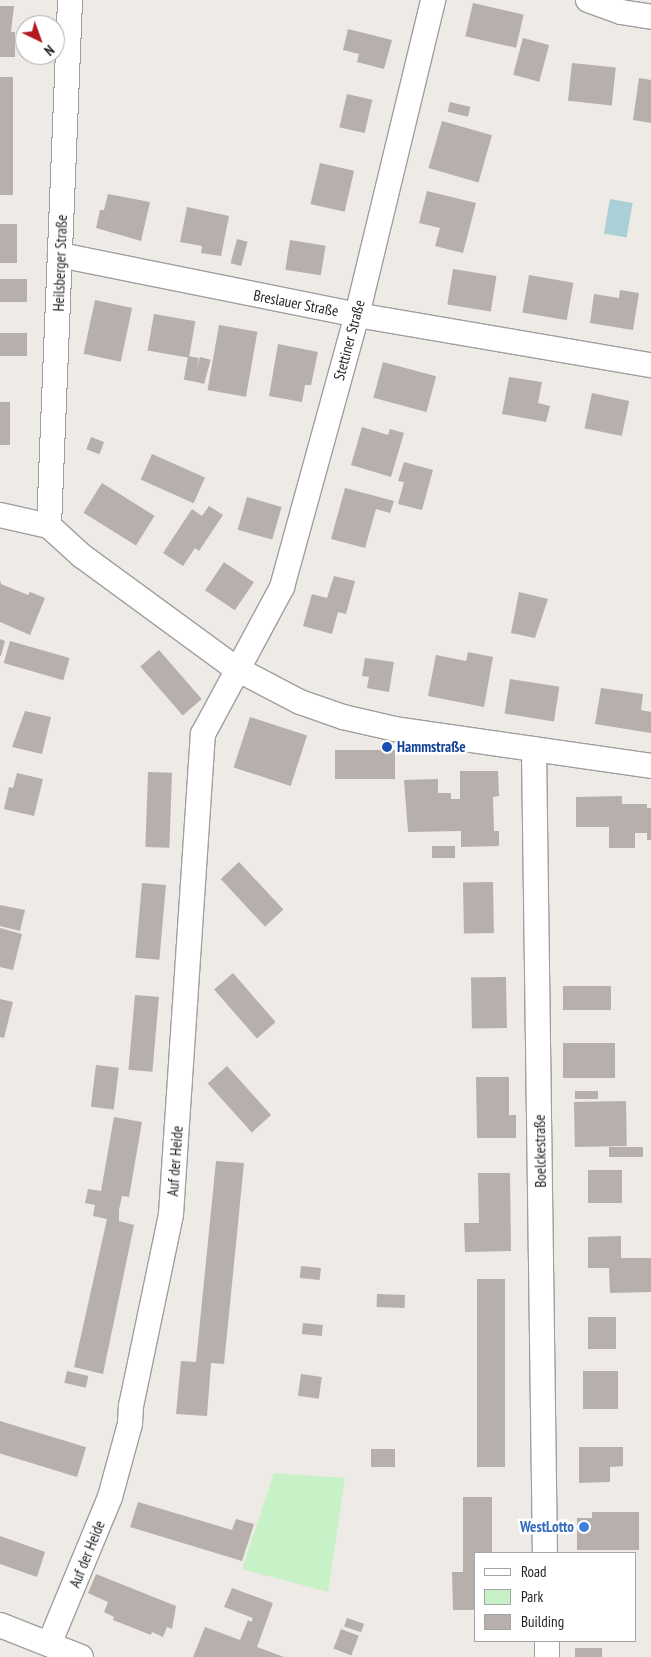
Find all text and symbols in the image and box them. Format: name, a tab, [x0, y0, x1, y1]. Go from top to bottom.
north arrow	[15, 15, 65, 65]
text: N	[41, 41, 58, 60]
street label: Heilsberger Straße	[49, 214, 71, 312]
street label: Breslauer Straße	[252, 286, 340, 320]
street label: Stettiner Straße	[330, 298, 368, 382]
place label: Hammstraße	[397, 738, 466, 756]
marker: Hammstraße	[381, 741, 393, 753]
street label: Boelckestraße	[530, 1114, 550, 1188]
street label: Auf der Heide	[164, 1125, 186, 1197]
street label: Auf der Heide	[65, 1518, 109, 1590]
place label: WestLotto	[520, 1518, 574, 1536]
marker: WestLotto	[578, 1521, 590, 1533]
legend	[473, 1552, 636, 1642]
text: Road	[521, 1562, 547, 1581]
text: Park	[521, 1587, 543, 1606]
text: Building	[521, 1612, 564, 1631]

